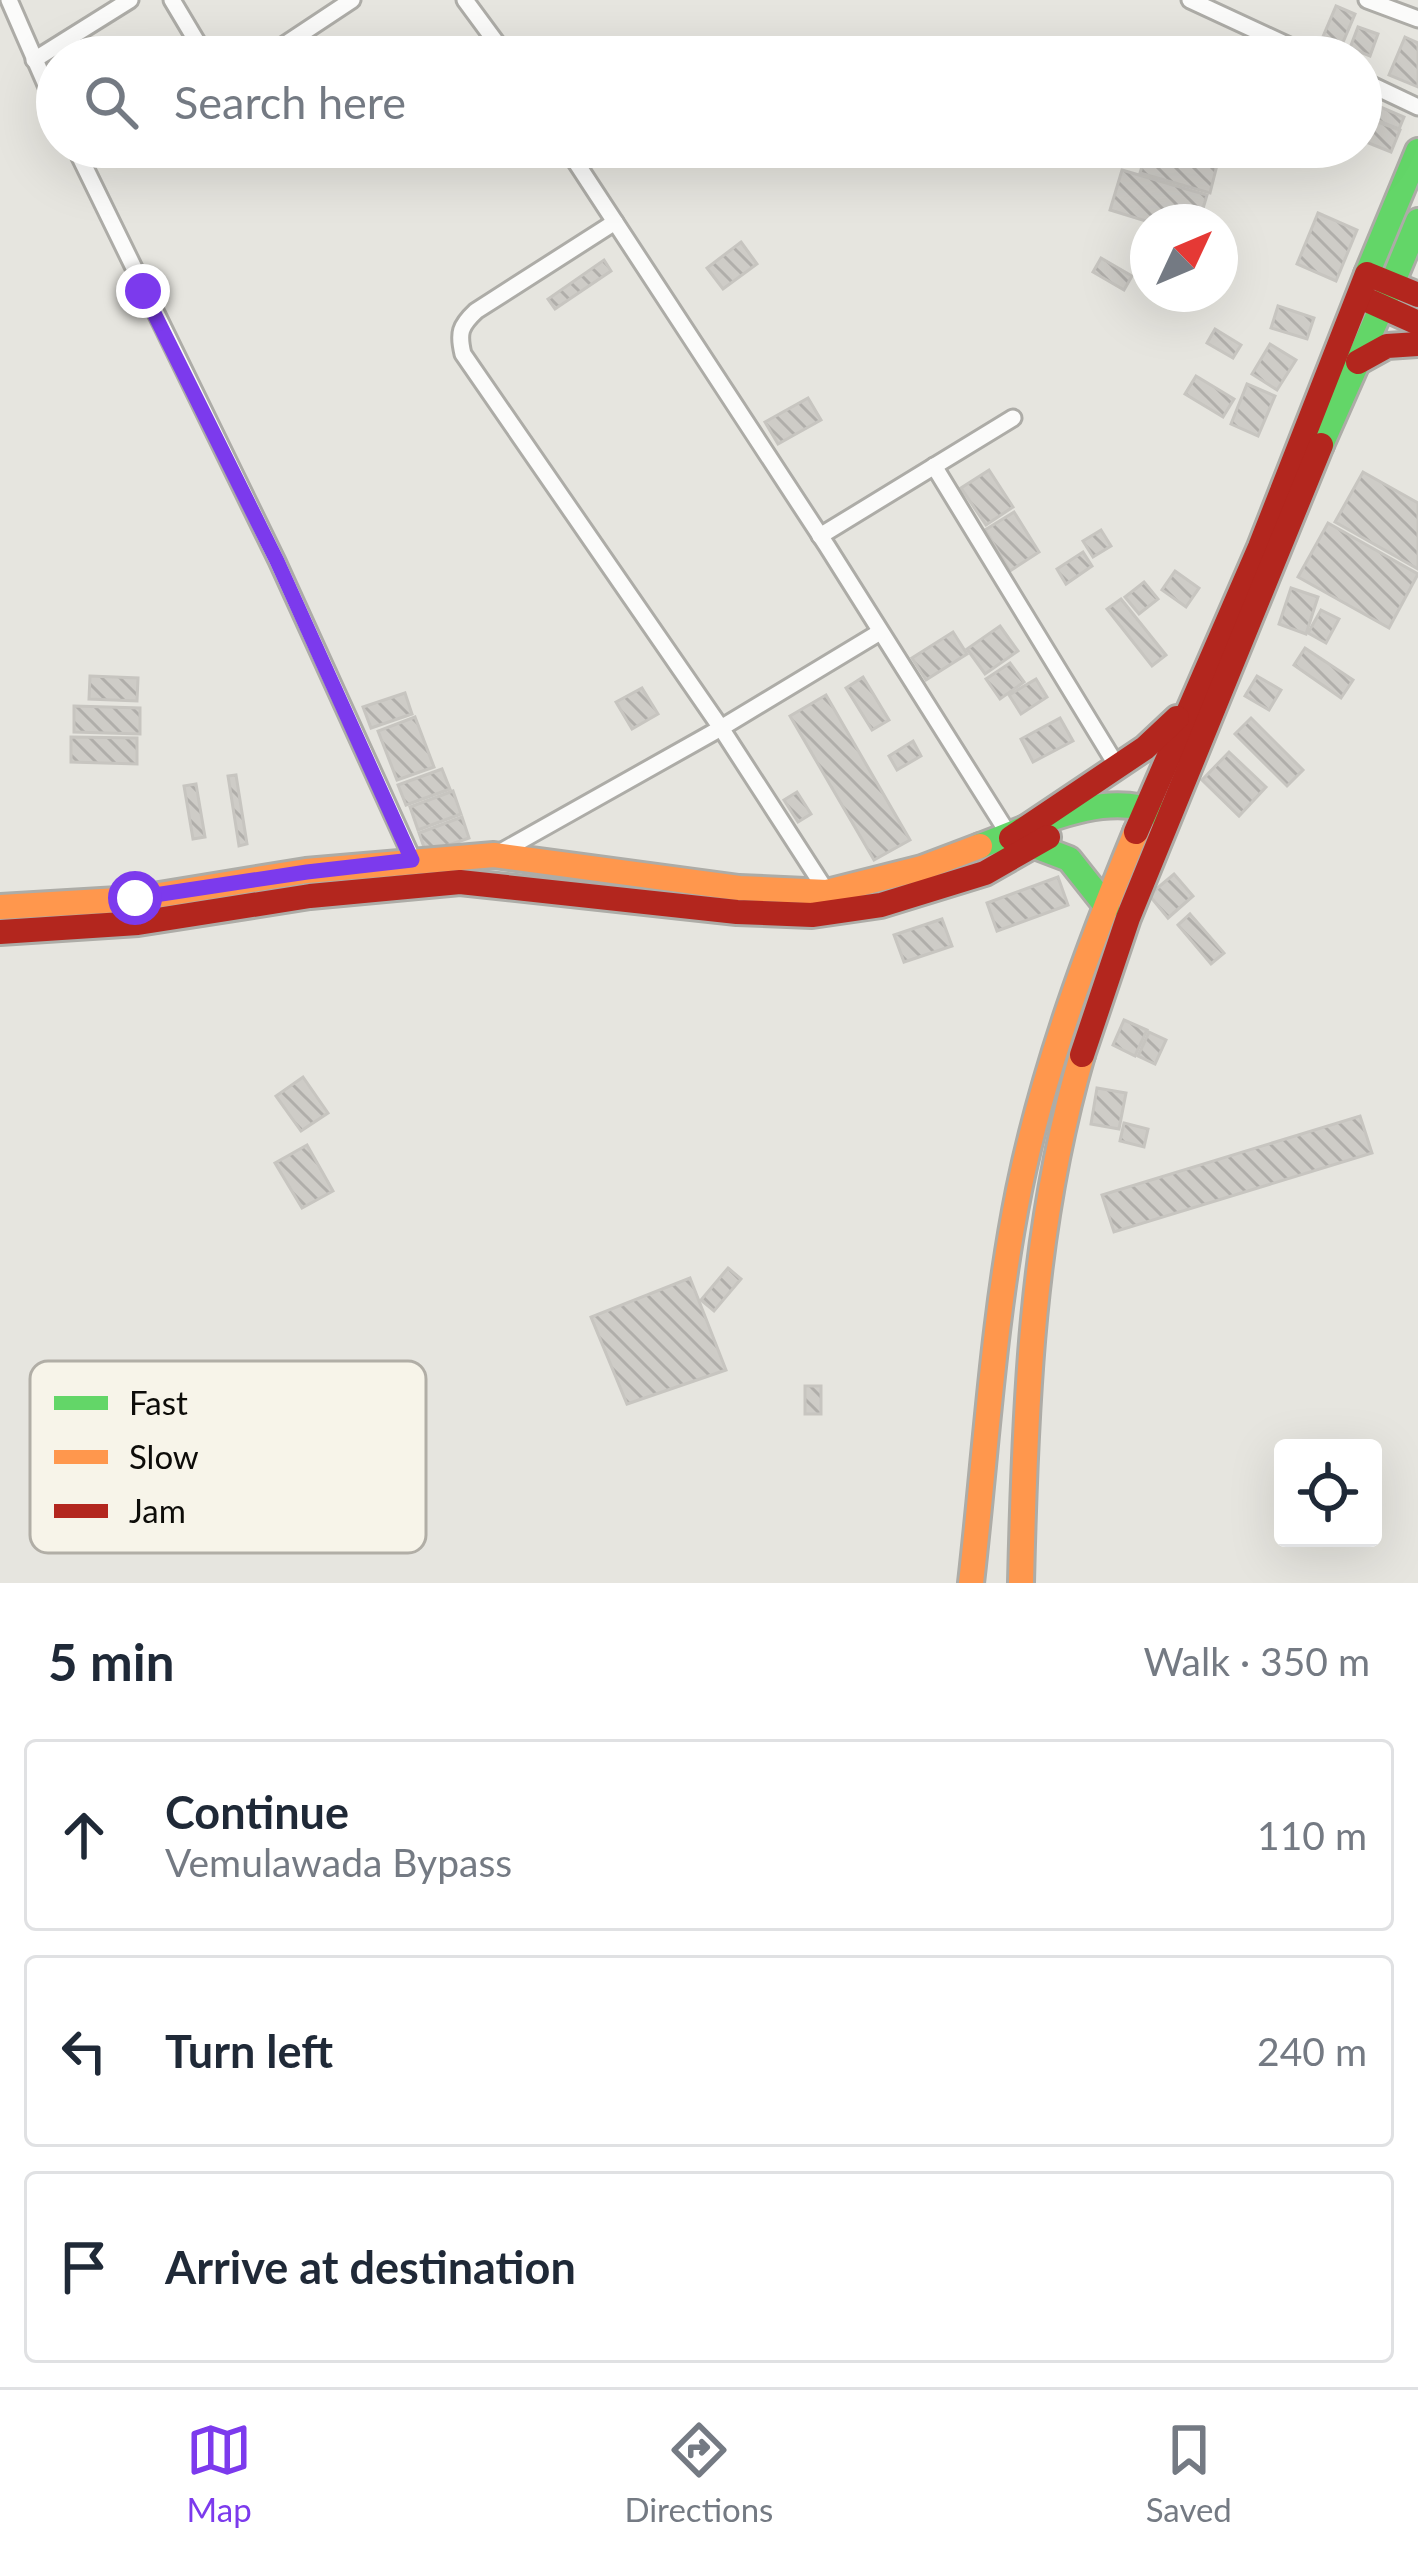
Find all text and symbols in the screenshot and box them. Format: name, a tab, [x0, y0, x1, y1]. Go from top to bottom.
search box	[36, 36, 1382, 168]
icon: search	[78, 69, 144, 135]
text: Search here	[174, 75, 406, 129]
north arrow	[1130, 204, 1238, 312]
route end	[116, 264, 170, 318]
route start	[108, 871, 162, 925]
legend	[30, 1361, 426, 1553]
text: Fast	[129, 1382, 188, 1422]
text: Slow	[129, 1436, 199, 1476]
map controls	[1274, 1439, 1382, 1547]
button: locate	[1274, 1439, 1382, 1547]
text: Jam	[129, 1490, 186, 1530]
text: 5 min	[48, 1631, 174, 1692]
text: Walk · 350 m	[1143, 1638, 1370, 1684]
text: Continue	[165, 1785, 349, 1839]
icon: ahead	[51, 1802, 117, 1868]
text: 110 m	[1257, 1812, 1367, 1858]
text: Vemulawada Bypass	[165, 1839, 512, 1885]
icon: left	[51, 2018, 117, 2084]
text: Turn left	[165, 2024, 333, 2078]
text: 240 m	[1257, 2028, 1367, 2074]
icon: arrive	[51, 2234, 117, 2300]
text: Arrive at destination	[165, 2240, 576, 2294]
tab: Map	[186, 2417, 252, 2529]
tab: Directions	[624, 2417, 773, 2529]
tab: Saved	[1146, 2417, 1232, 2529]

